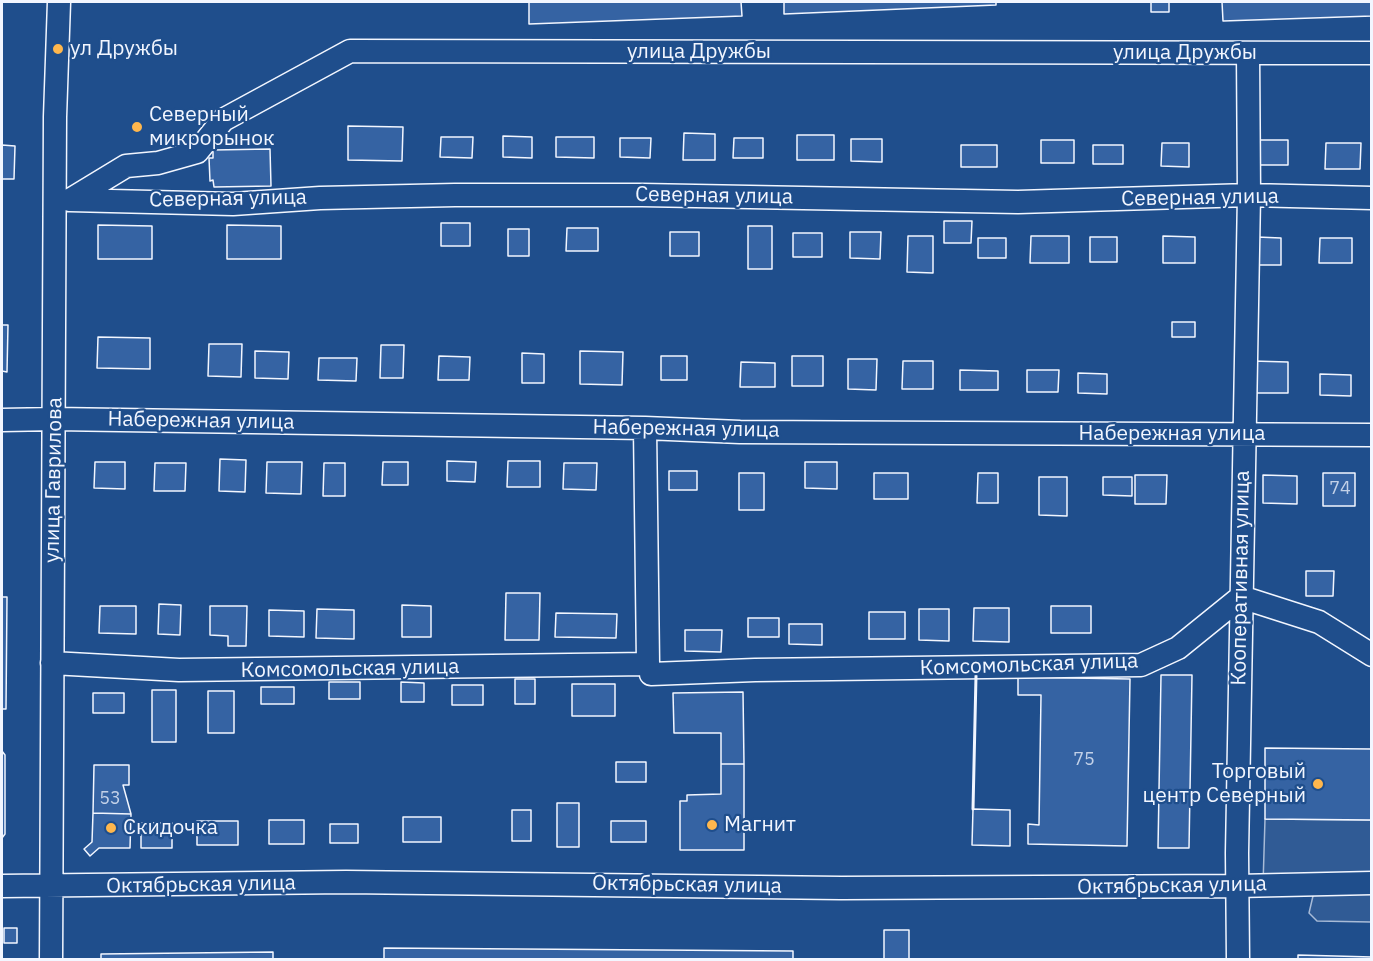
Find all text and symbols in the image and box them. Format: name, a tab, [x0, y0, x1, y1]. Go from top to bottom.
place label: ул Дружбы	[70, 36, 178, 62]
street label: улица Дружбы	[627, 39, 771, 65]
street label: улица Дружбы	[1113, 40, 1257, 66]
marker: ул Дружбы	[51, 42, 65, 56]
place label: Северный микрорынок	[149, 102, 274, 152]
marker: Северный микрорынок	[130, 120, 144, 134]
street label: Северная улица	[635, 182, 793, 210]
street label: Северная улица	[1121, 184, 1279, 212]
street label: Северная улица	[149, 185, 307, 213]
street label: улица Гаврилова	[40, 397, 68, 563]
street label: Набережная улица	[107, 407, 295, 435]
street label: Набережная улица	[592, 415, 780, 443]
street label: Набережная улица	[1078, 421, 1266, 447]
street label: Кооперативная улица	[1227, 470, 1255, 686]
house number: 74	[1329, 478, 1351, 500]
street label: Комсомольская улица	[919, 649, 1139, 681]
street label: Комсомольская улица	[241, 654, 459, 684]
house number: 75	[1073, 749, 1095, 771]
place label: Торговый центр Северный	[1143, 759, 1306, 809]
marker: Торговый центр Северный	[1311, 777, 1325, 791]
house number: 53	[99, 788, 121, 810]
place label: Магнит	[724, 812, 796, 838]
place label: Скидочка	[123, 815, 218, 841]
marker: Магнит	[705, 818, 719, 832]
marker: Скидочка	[104, 821, 118, 835]
street label: Октябрьская улица	[106, 871, 296, 899]
street label: Октябрьская улица	[592, 871, 782, 899]
street label: Октябрьская улица	[1077, 872, 1267, 900]

